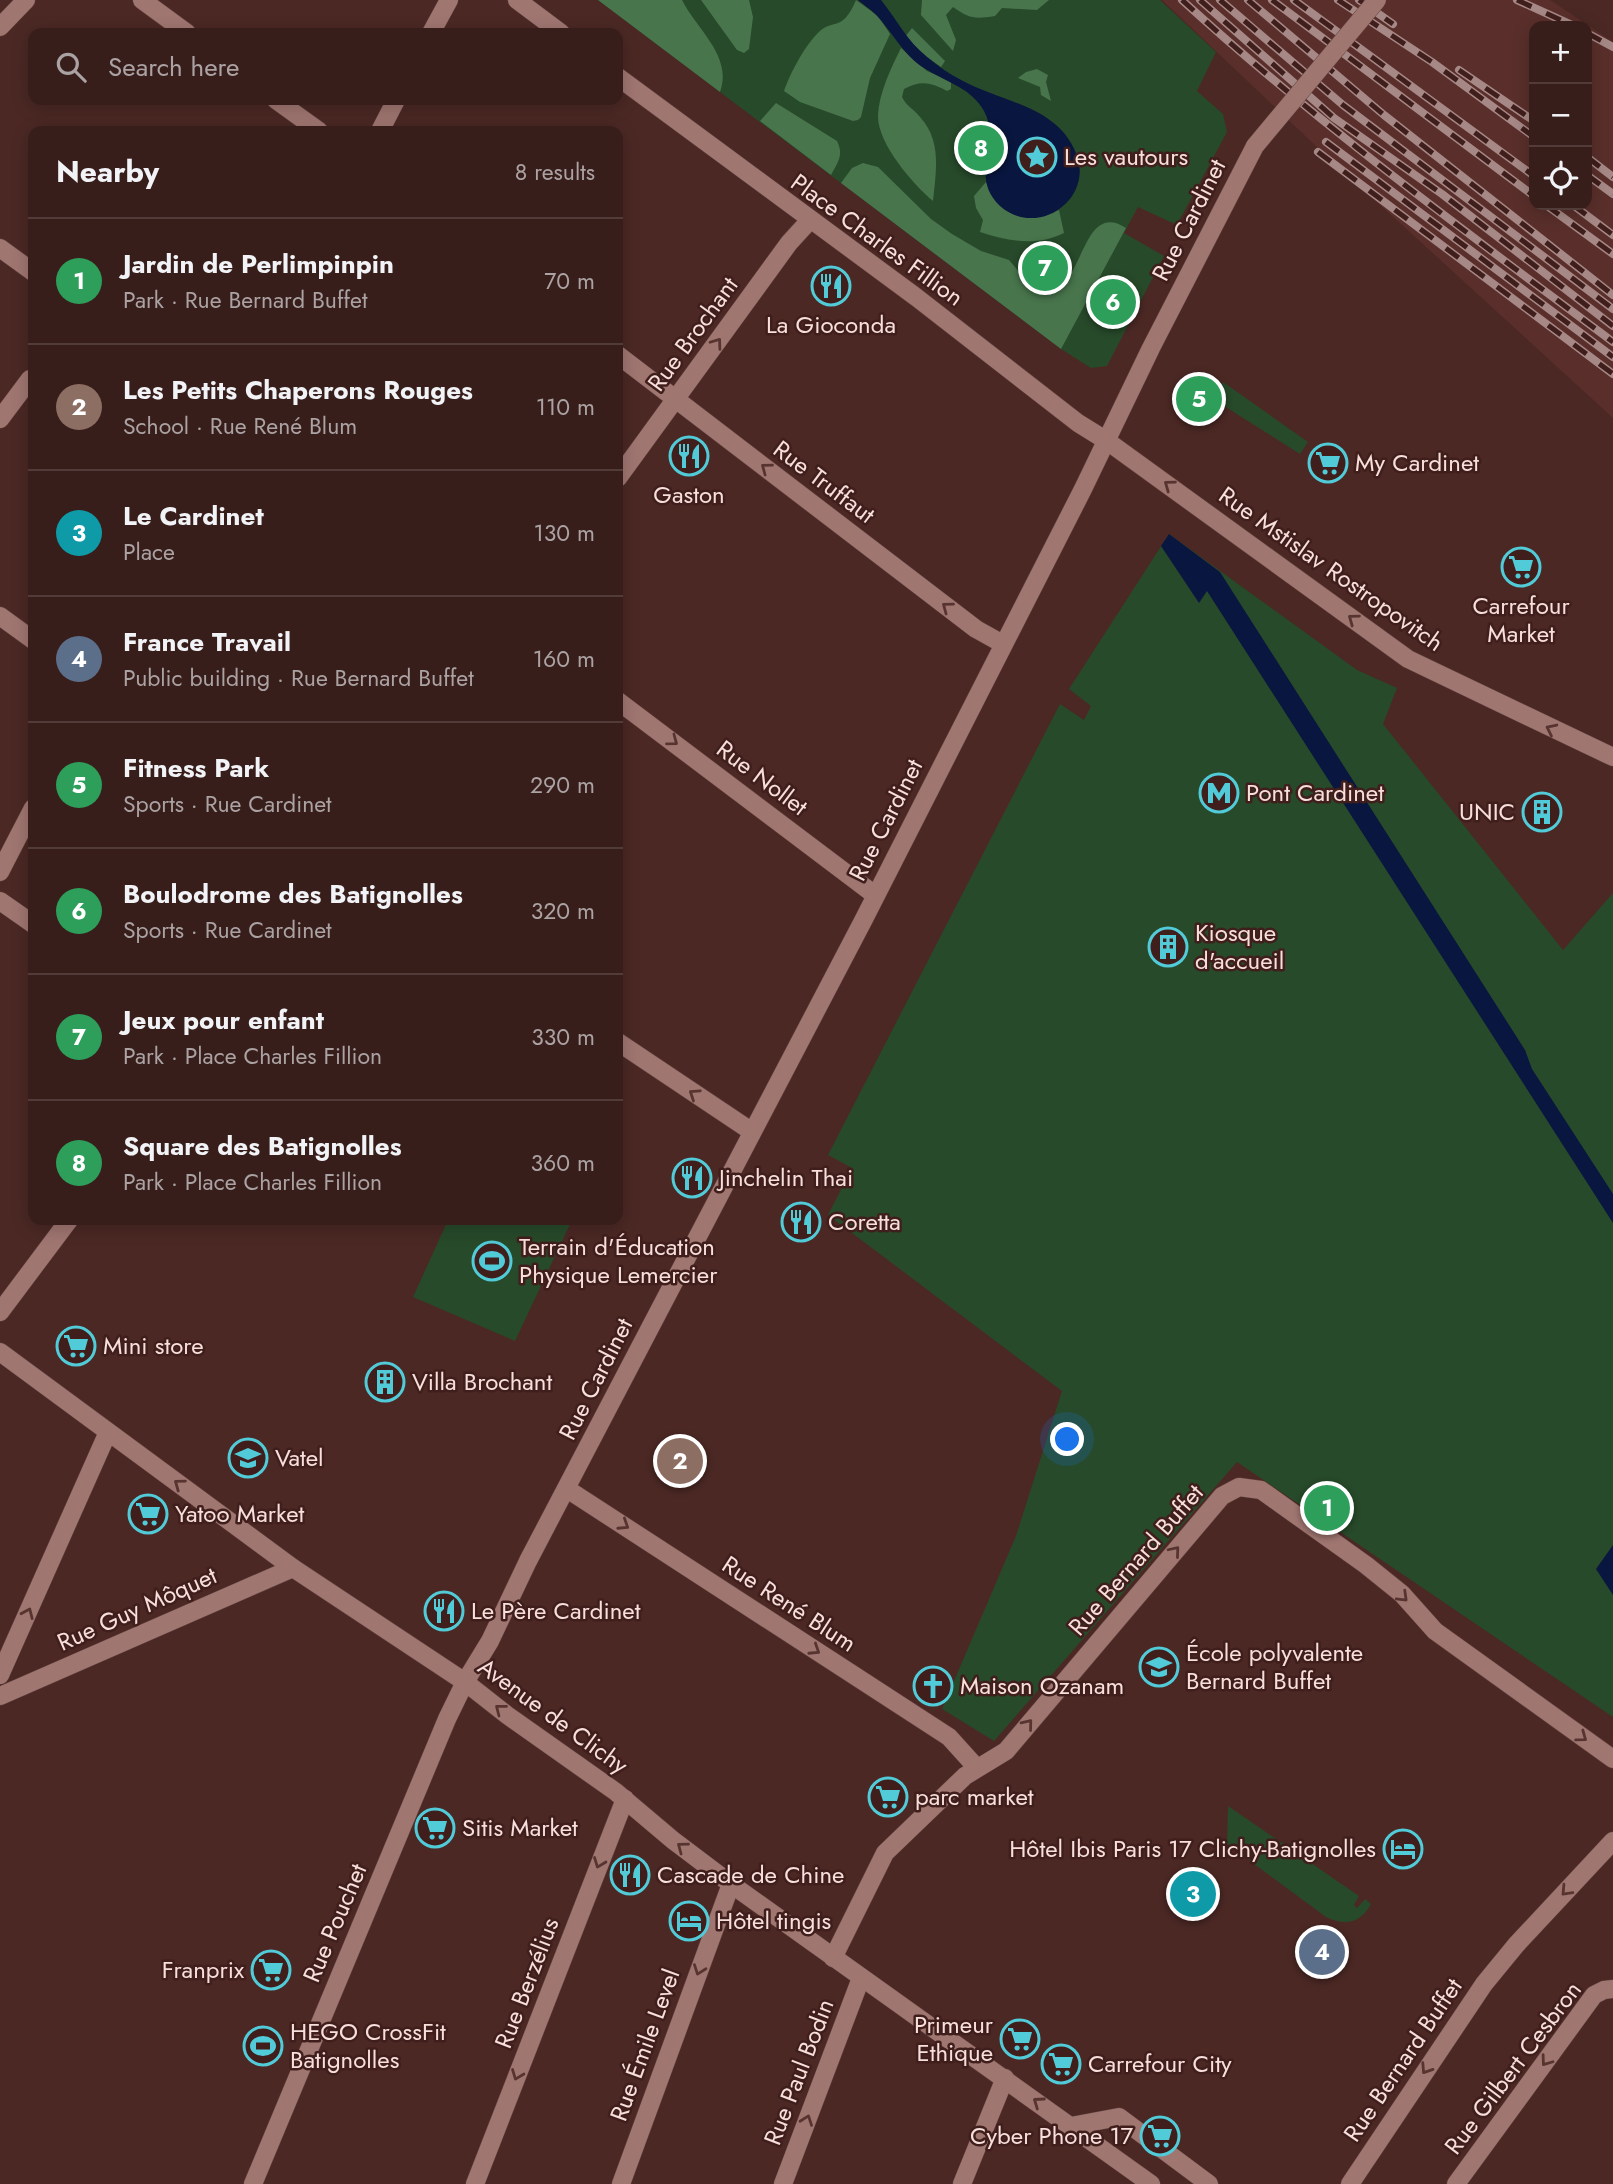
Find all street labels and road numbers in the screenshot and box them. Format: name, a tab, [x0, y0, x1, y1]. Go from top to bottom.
street label: Rue Cardinet	[1143, 153, 1234, 287]
street label: Place Charles Fillion	[784, 165, 971, 314]
street label: Rue Brochant	[639, 269, 746, 398]
street label: Rue Truffaut	[766, 432, 883, 532]
street label: Rue Mstislav Rostropovitch	[1212, 478, 1451, 660]
street label: Rue Nollet	[709, 732, 816, 824]
street label: Rue Cardinet	[840, 753, 931, 887]
street label: Rue Cardinet	[550, 1312, 641, 1446]
street label: Rue Bernard Buffet	[1060, 1476, 1212, 1643]
street label: Rue René Blum	[715, 1547, 863, 1660]
street label: Rue Guy Môquet	[51, 1558, 222, 1659]
street label: Avenue de Clichy	[471, 1649, 636, 1782]
street label: Rue Pouchet	[294, 1858, 375, 1988]
street label: Rue Berzélius	[486, 1912, 567, 2053]
street label: Rue Émile Level	[601, 1964, 688, 2126]
street label: Rue Bernard Buffet	[1335, 1971, 1471, 2149]
street label: Rue Gilbert Cesbron	[1436, 1974, 1589, 2162]
street label: Rue Paul Bodin	[755, 1994, 842, 2150]

